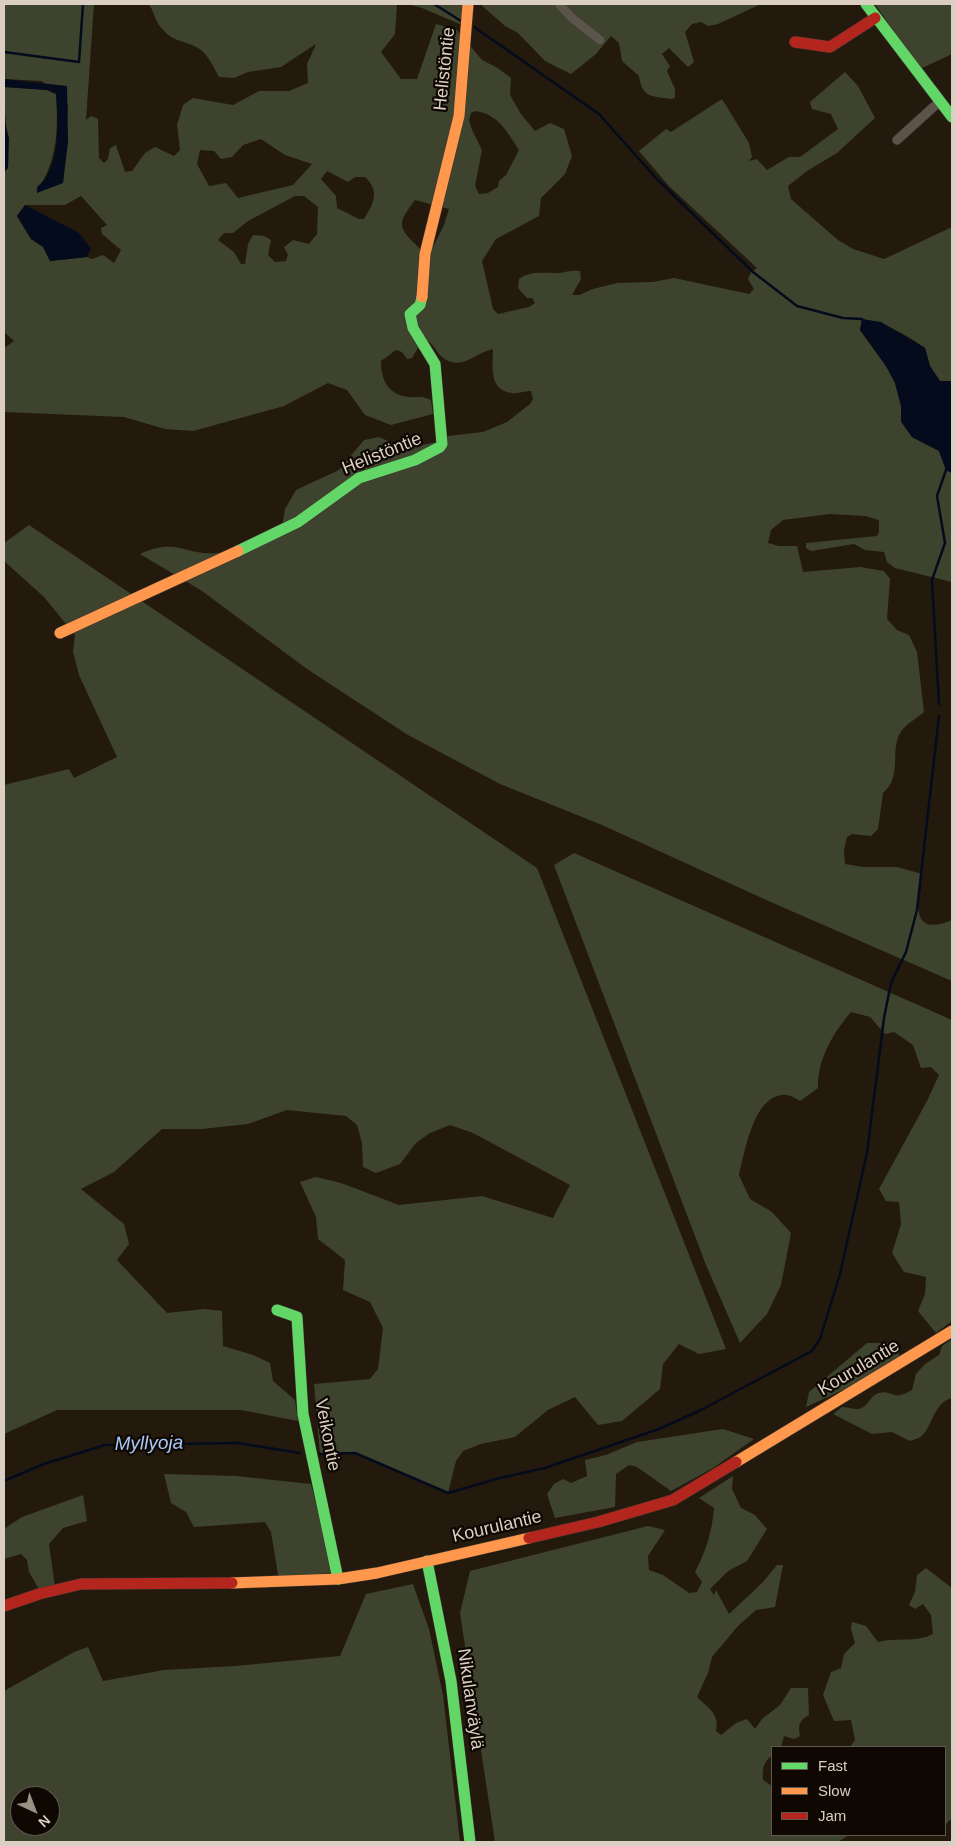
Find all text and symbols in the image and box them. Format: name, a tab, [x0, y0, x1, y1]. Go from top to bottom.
street label: Helistöntie	[430, 26, 460, 112]
street label: Helistöntie	[339, 428, 425, 480]
street label: Kourulantie	[814, 1335, 904, 1401]
street label: Veikontie	[309, 1397, 345, 1473]
water label: Myllyoja	[114, 1432, 184, 1456]
street label: Kourulantie	[450, 1506, 544, 1548]
street label: Nikulanväylä	[452, 1647, 488, 1751]
legend	[771, 1746, 946, 1836]
text: Fast	[818, 1757, 847, 1774]
text: Slow	[818, 1782, 851, 1799]
north arrow	[10, 1786, 60, 1836]
text: Jam	[818, 1807, 846, 1824]
text: N	[35, 1812, 54, 1831]

